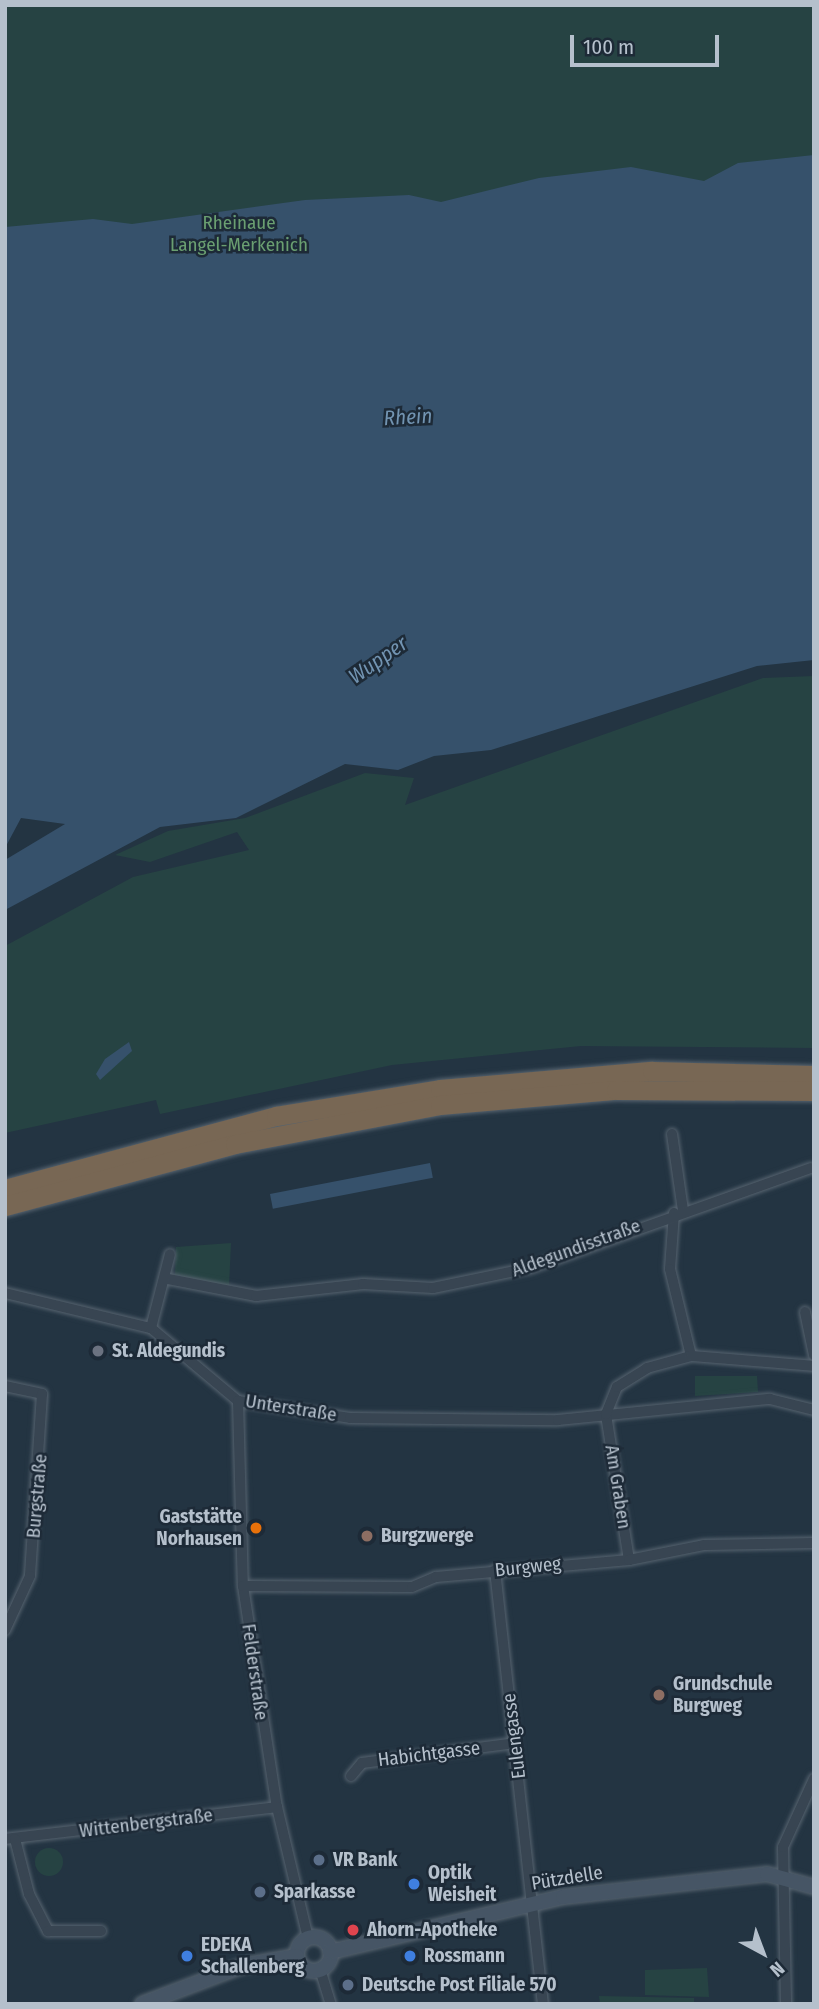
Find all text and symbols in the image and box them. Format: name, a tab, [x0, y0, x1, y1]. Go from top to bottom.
scale bar	[574, 21, 723, 65]
text: 100 m	[583, 34, 634, 60]
park label: Rheinaue Langel-Merkenich	[170, 212, 308, 256]
water label: Rhein	[383, 403, 433, 431]
water label: Wupper	[344, 631, 412, 689]
street label: Aldegundisstraße	[509, 1214, 643, 1282]
place label: St. Aldegundis	[112, 1340, 225, 1362]
marker: St. Aldegundis	[90, 1343, 106, 1359]
street label: Unterstraße	[244, 1390, 338, 1426]
street label: Am Graben	[600, 1443, 636, 1531]
street label: Burgstraße	[22, 1453, 52, 1539]
place label: Gaststätte Norhausen	[156, 1506, 242, 1550]
marker: Gaststätte Norhausen	[248, 1520, 264, 1536]
place label: Burgzwerge	[381, 1525, 474, 1547]
marker: Burgzwerge	[359, 1528, 375, 1544]
street label: Burgweg	[494, 1552, 562, 1582]
street label: Felderstraße	[237, 1622, 273, 1722]
place label: Grundschule Burgweg	[673, 1673, 772, 1717]
marker: Grundschule Burgweg	[651, 1687, 667, 1703]
street label: Eulengasse	[497, 1692, 531, 1780]
street label: Habichtgasse	[377, 1736, 481, 1772]
street label: Wittenbergstraße	[78, 1803, 214, 1843]
place label: VR Bank	[333, 1849, 397, 1871]
marker: VR Bank	[311, 1852, 327, 1868]
street label: Pützdelle	[530, 1861, 604, 1895]
place label: Optik Weisheit	[428, 1862, 497, 1906]
marker: Optik Weisheit	[406, 1876, 422, 1892]
place label: Sparkasse	[274, 1881, 355, 1903]
marker: Sparkasse	[252, 1884, 268, 1900]
north arrow	[728, 1918, 798, 1988]
place label: Ahorn-Apotheke	[367, 1919, 497, 1941]
marker: Ahorn-Apotheke	[345, 1922, 361, 1938]
place label: EDEKA Schallenberg	[201, 1934, 304, 1978]
place label: Rossmann	[424, 1945, 505, 1967]
marker: EDEKA Schallenberg	[179, 1948, 195, 1964]
marker: Rossmann	[402, 1948, 418, 1964]
text: N	[765, 1957, 789, 1982]
place label: Deutsche Post Filiale 570	[362, 1974, 557, 1996]
marker: Deutsche Post Filiale 570	[340, 1977, 356, 1993]

